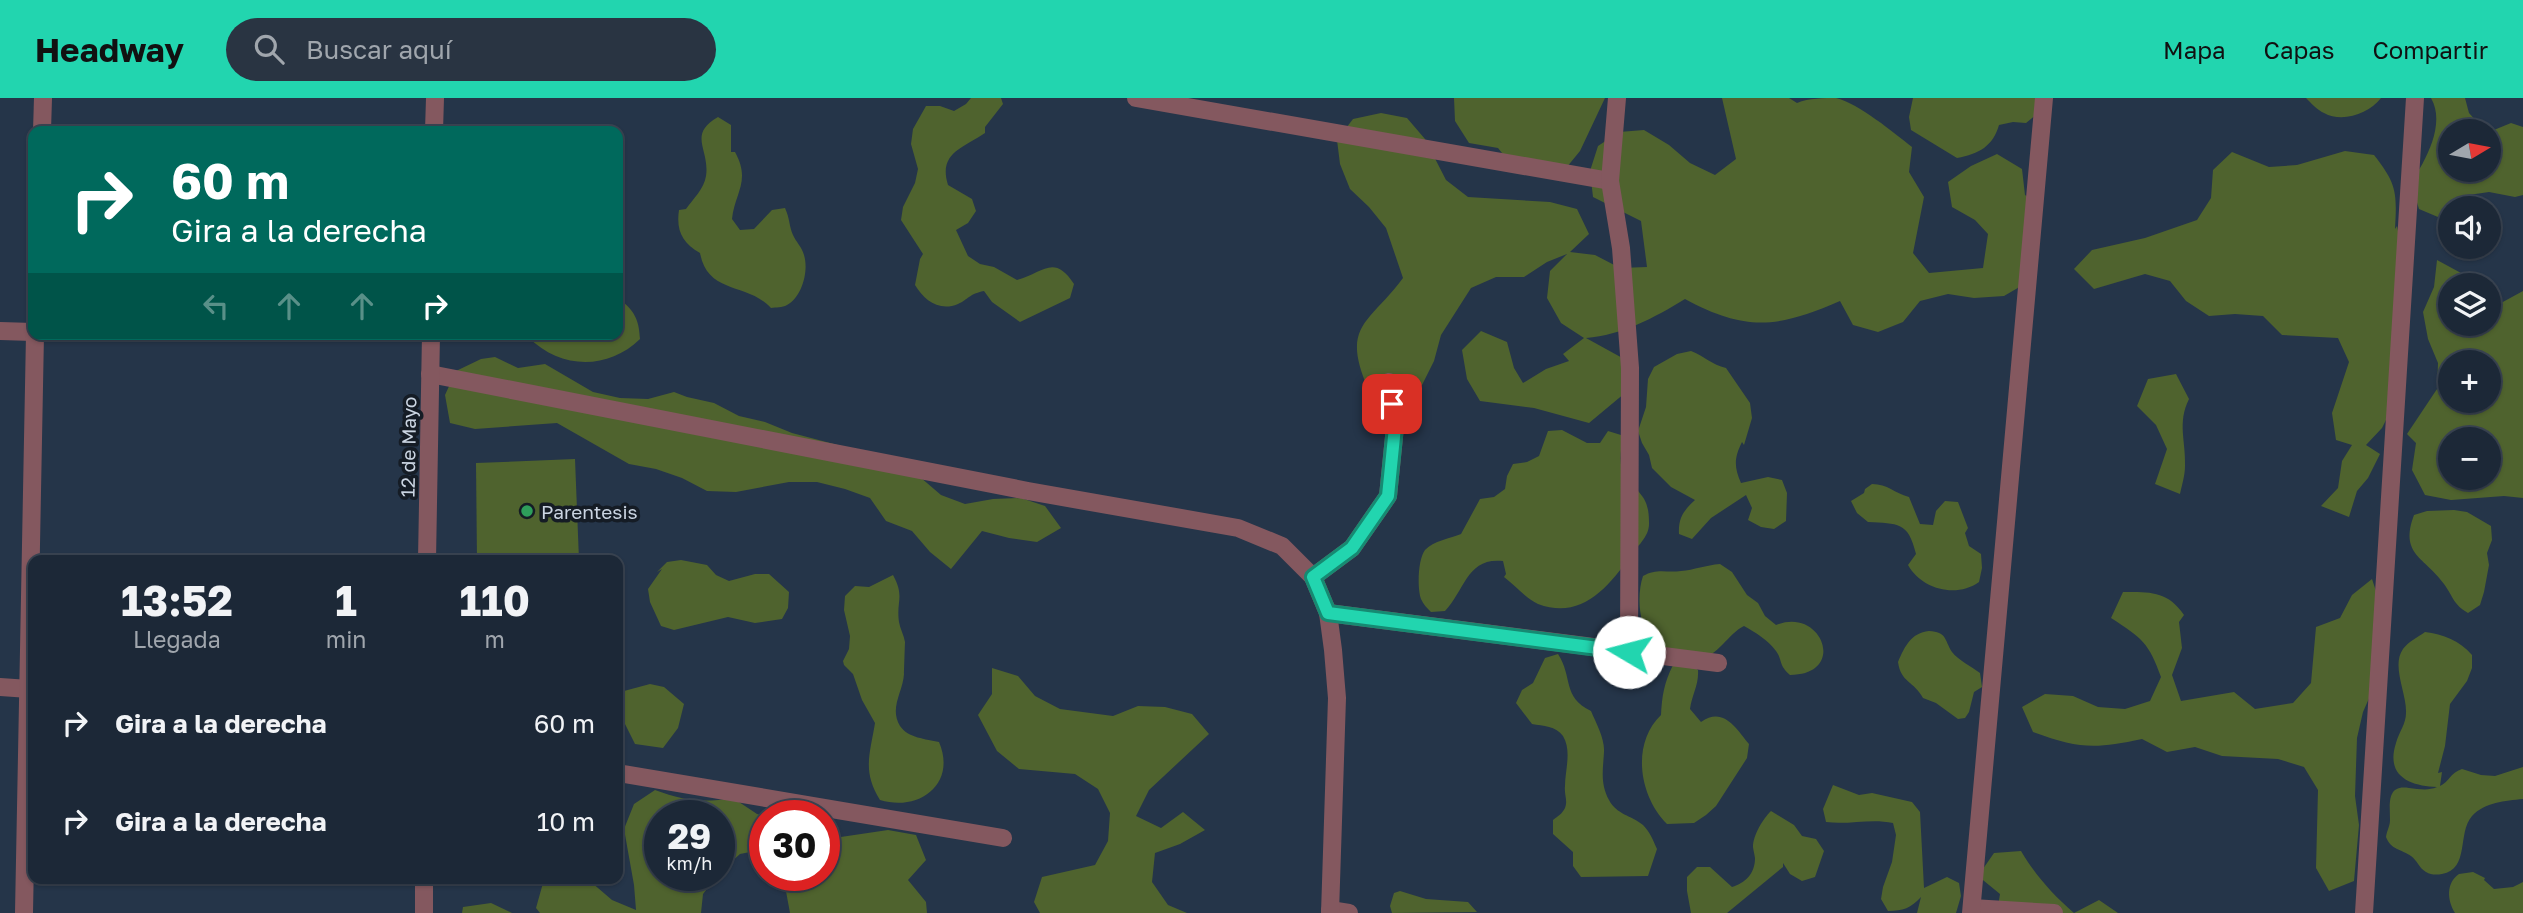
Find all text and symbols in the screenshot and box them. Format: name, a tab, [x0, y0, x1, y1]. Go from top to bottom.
search box	[226, 18, 716, 81]
text: Headway	[35, 30, 184, 69]
icon: search	[250, 30, 288, 68]
text: Buscar aquí	[306, 34, 452, 65]
text: Mapa	[2163, 35, 2226, 64]
text: Capas	[2264, 35, 2334, 64]
text: Compartir	[2372, 35, 2488, 64]
north arrow	[2438, 119, 2501, 182]
map controls	[2438, 119, 2501, 490]
text: 60 m	[171, 151, 289, 210]
icon: right	[56, 154, 147, 245]
button: sound	[2438, 196, 2501, 259]
text: Gira a la derecha	[171, 211, 427, 249]
button: layers	[2438, 273, 2501, 336]
icon: left	[197, 287, 235, 325]
icon: ahead	[270, 287, 308, 325]
icon: ahead	[343, 287, 381, 325]
icon: right	[416, 287, 454, 325]
button: +	[2438, 350, 2501, 413]
pin	[1362, 374, 1422, 434]
icon: arrive	[1373, 385, 1411, 423]
street label: 12 de Mayo	[396, 396, 420, 498]
button: −	[2438, 427, 2501, 490]
place label: Parentesis	[541, 500, 638, 523]
marker: Parentesis	[519, 503, 535, 519]
text: 13:52	[121, 575, 233, 625]
text: 1	[335, 575, 357, 625]
text: 110	[459, 575, 530, 625]
position arrow	[1592, 615, 1666, 689]
text: Llegada	[133, 625, 221, 653]
text: min	[326, 625, 367, 653]
text: m	[485, 625, 505, 653]
icon: right	[56, 704, 94, 742]
text: Gira a la derecha	[115, 708, 327, 739]
text: 60 m	[534, 708, 595, 739]
speed limit sign: 30	[749, 800, 840, 891]
icon: right	[56, 802, 94, 840]
text: Gira a la derecha	[115, 806, 327, 837]
text: 10 m	[537, 806, 595, 837]
text: 29	[668, 815, 711, 857]
text: km/h	[667, 852, 712, 874]

